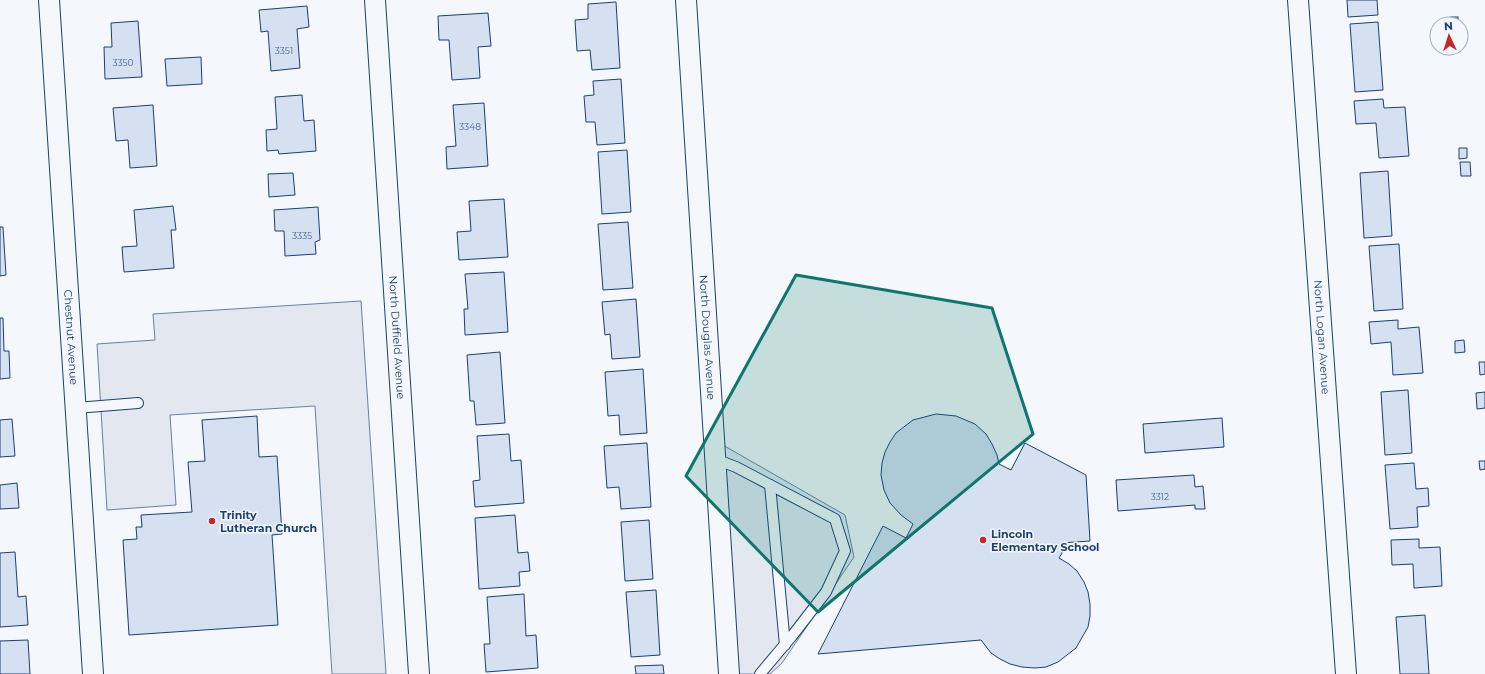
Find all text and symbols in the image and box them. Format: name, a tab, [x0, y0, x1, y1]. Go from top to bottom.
north arrow	[1429, 16, 1469, 56]
text: N	[1443, 19, 1453, 33]
house number: 3351	[275, 45, 293, 56]
house number: 3350	[112, 57, 134, 68]
house number: 3348	[459, 121, 481, 132]
house number: 3335	[292, 230, 312, 241]
street label: North Douglas Avenue	[697, 274, 719, 401]
street label: North Duffield Avenue	[386, 275, 408, 400]
street label: North Logan Avenue	[1311, 280, 1333, 395]
street label: Chestnut Avenue	[61, 289, 81, 386]
house number: 3312	[1151, 491, 1169, 502]
place label: Trinity Lutheran Church	[220, 508, 317, 535]
marker: Trinity Lutheran Church	[207, 516, 217, 526]
place label: Lincoln Elementary School	[991, 527, 1099, 554]
marker: Lincoln Elementary School	[978, 535, 988, 545]

